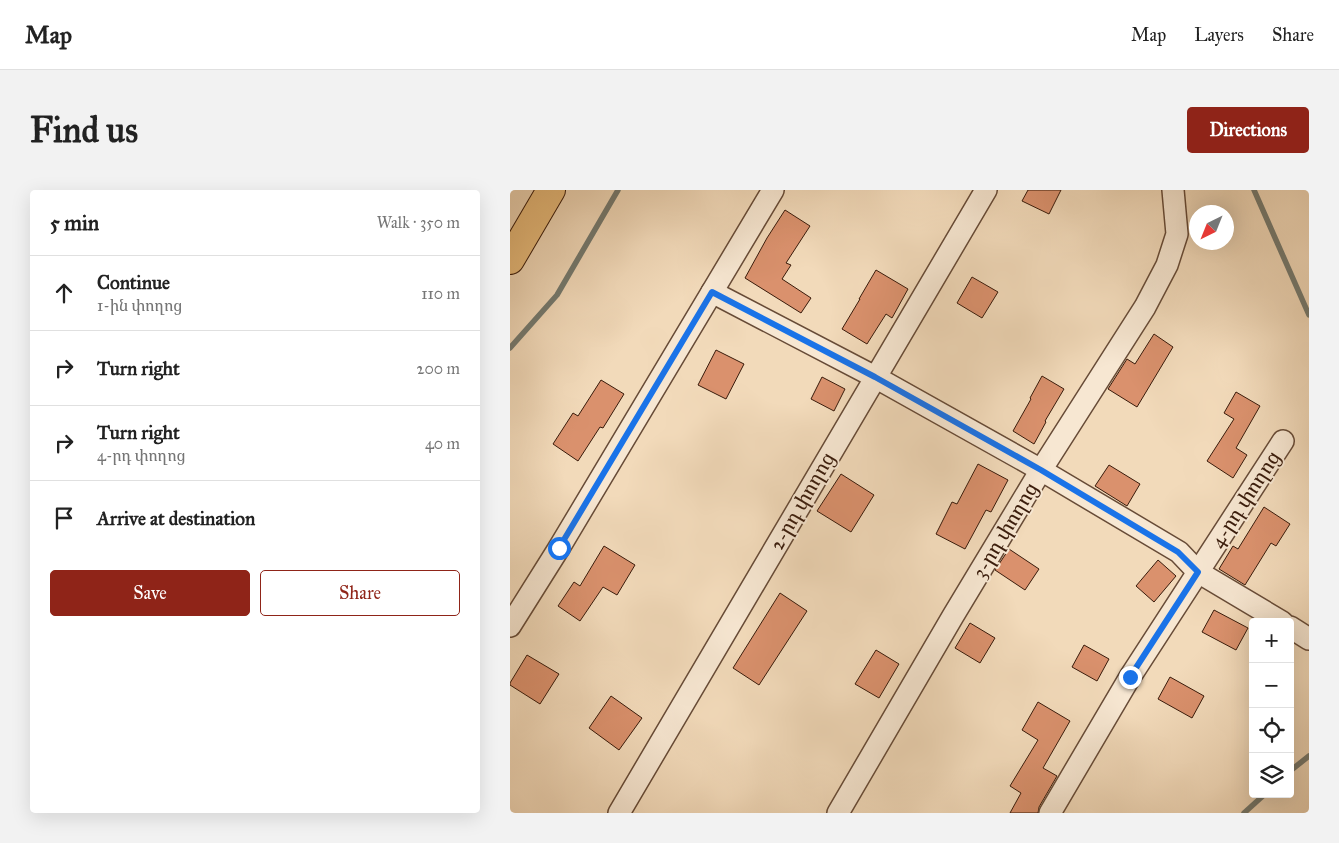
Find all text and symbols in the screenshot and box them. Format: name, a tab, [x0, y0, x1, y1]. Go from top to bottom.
text: Map	[25, 20, 72, 50]
text: Map	[1131, 24, 1166, 46]
text: Layers	[1194, 24, 1244, 46]
text: Share	[1272, 24, 1314, 46]
button: Directions	[1187, 107, 1309, 153]
text: Find us	[30, 109, 138, 152]
north arrow	[1189, 205, 1234, 250]
text: 5 min	[50, 210, 99, 236]
text: Walk · 350 m	[377, 213, 460, 232]
text: Continue	[97, 271, 170, 294]
icon: ahead	[50, 279, 78, 307]
text: 110 m	[421, 284, 460, 303]
text: 1-ին փողոց	[97, 296, 182, 315]
icon: right	[50, 354, 78, 382]
text: Turn right	[97, 357, 180, 380]
text: 200 m	[417, 359, 460, 378]
text: Turn right	[97, 421, 180, 444]
icon: right	[50, 429, 78, 457]
text: 40 m	[425, 434, 460, 453]
text: 4-րդ փողոց	[97, 446, 185, 465]
street label: 4-րդ փողոց	[1205, 446, 1285, 552]
street label: 2-րդ փողոց	[764, 448, 840, 554]
street label: 3-րդ փողոց	[967, 478, 1043, 582]
icon: arrive	[50, 504, 78, 532]
text: Arrive at destination	[97, 507, 255, 530]
route start	[548, 537, 571, 560]
button: Save	[50, 570, 250, 616]
button: Share	[260, 570, 460, 616]
map controls	[1249, 618, 1294, 798]
button: +	[1249, 618, 1294, 663]
button: −	[1249, 663, 1294, 708]
route end	[1119, 666, 1142, 689]
button: locate	[1249, 708, 1294, 753]
button: layers	[1249, 753, 1294, 798]

